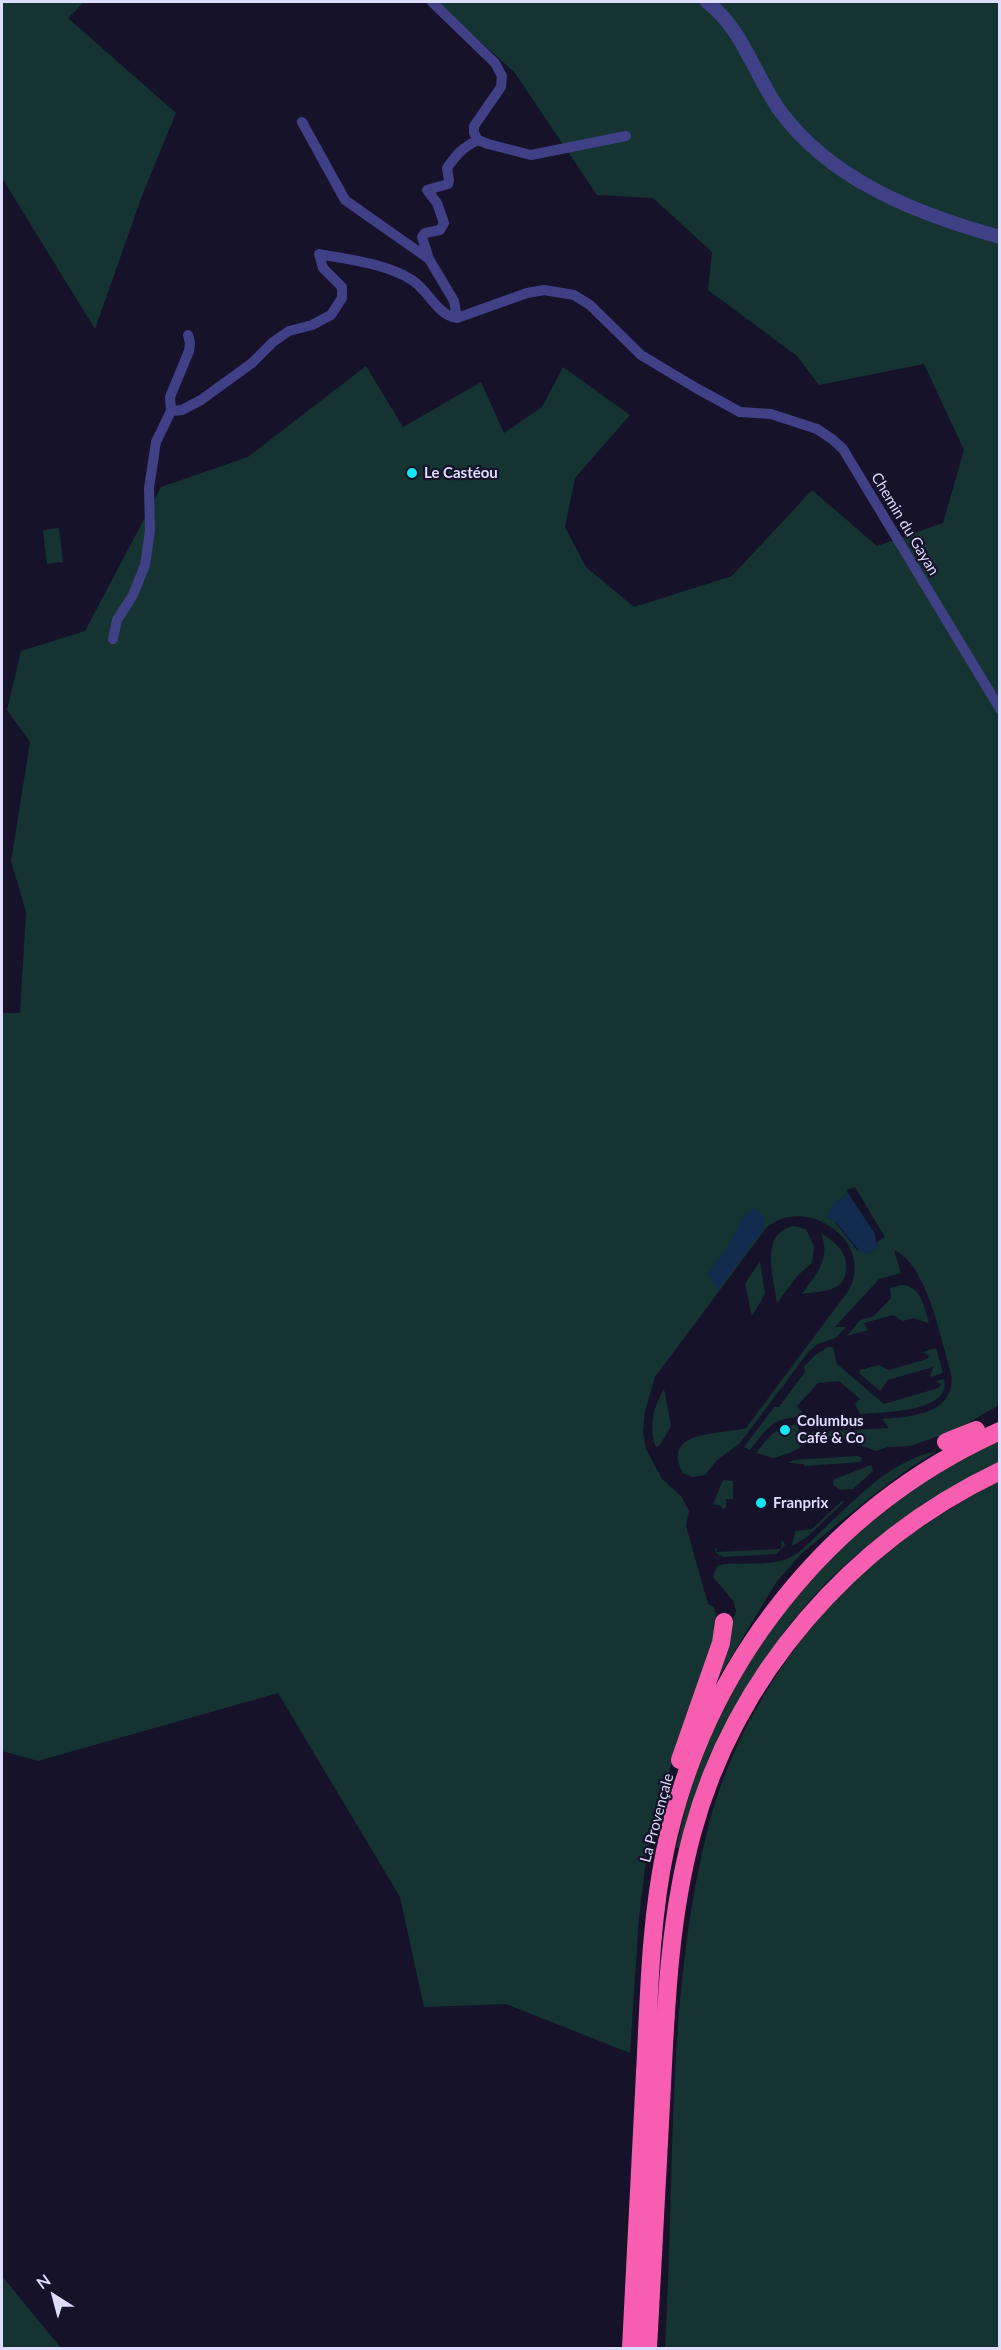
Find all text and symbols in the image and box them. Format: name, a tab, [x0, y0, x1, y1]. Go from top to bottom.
place label: Le Castéou	[424, 464, 498, 482]
marker: Le Castéou	[405, 466, 419, 480]
street label: Chemin du Gayan	[867, 469, 943, 579]
place label: Columbus Café & Co	[797, 1412, 864, 1447]
marker: Columbus Café & Co	[778, 1423, 792, 1437]
place label: Franprix	[773, 1494, 828, 1512]
marker: Franprix	[754, 1496, 768, 1510]
street label: La Provençale	[637, 1772, 677, 1864]
north arrow	[24, 2266, 84, 2326]
text: N	[33, 2270, 54, 2292]

